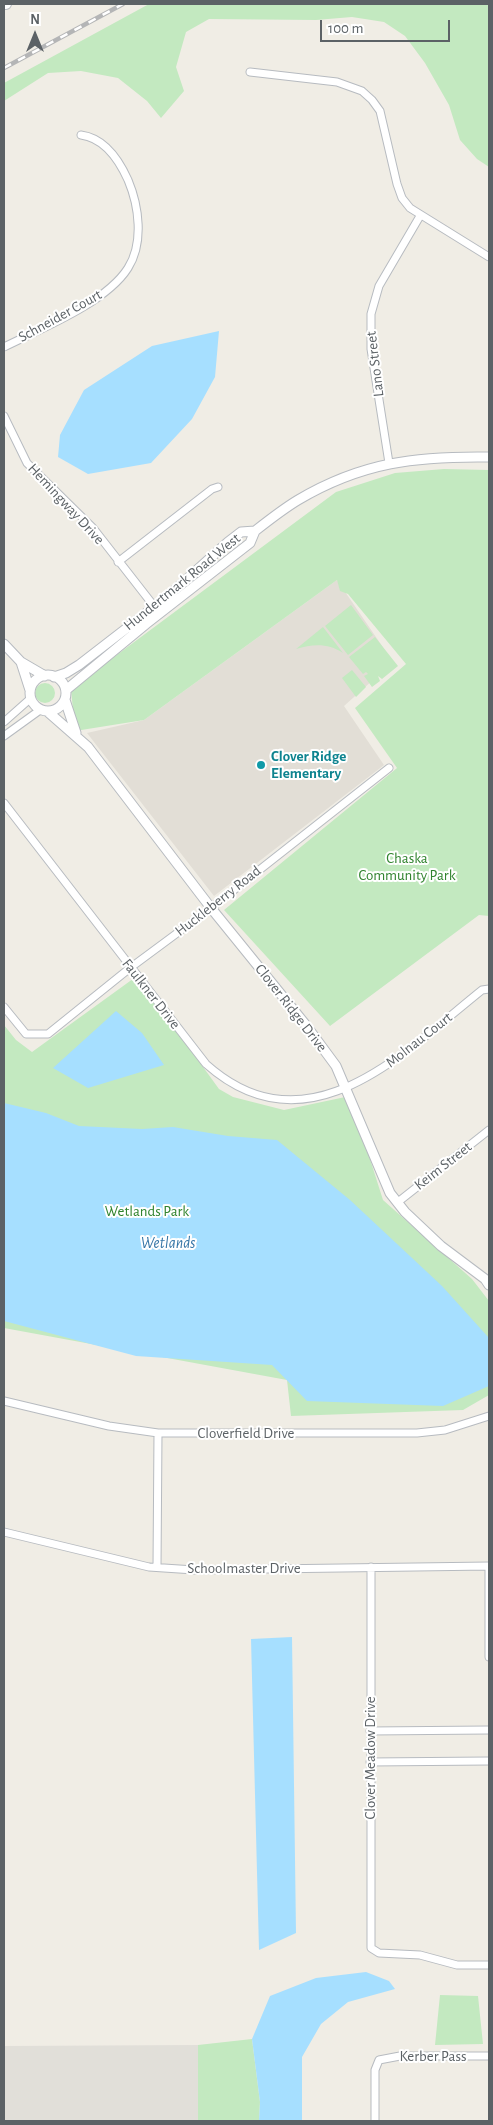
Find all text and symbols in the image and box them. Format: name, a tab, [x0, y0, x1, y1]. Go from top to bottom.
north arrow	[10, 10, 60, 60]
scale bar	[323, 10, 453, 42]
text: N	[30, 13, 40, 27]
text: 100 m	[328, 21, 363, 36]
street label: Schneider Court	[15, 286, 105, 346]
street label: Lano Street	[362, 330, 388, 398]
street label: Hemingway Drive	[24, 460, 108, 548]
street label: Hundertmark Road West	[120, 529, 244, 635]
place label: Clover Ridge Elementary	[271, 747, 346, 782]
marker: Clover Ridge Elementary	[255, 759, 267, 771]
park label: Chaska Community Park	[359, 849, 455, 884]
street label: Huckleberry Road	[171, 862, 265, 940]
street label: Faulkner Drive	[118, 955, 184, 1033]
street label: Clover Ridge Drive	[251, 960, 331, 1056]
street label: Molnau Court	[382, 1008, 456, 1072]
street label: Keim Street	[411, 1138, 475, 1194]
park label: Wetlands Park	[105, 1202, 189, 1220]
water label: Wetlands	[141, 1233, 195, 1253]
street label: Cloverfield Drive	[198, 1424, 294, 1442]
street label: Schoolmaster Drive	[187, 1559, 301, 1577]
street label: Clover Meadow Drive	[361, 1696, 379, 1820]
street label: Kerber Pass	[399, 2047, 467, 2065]

